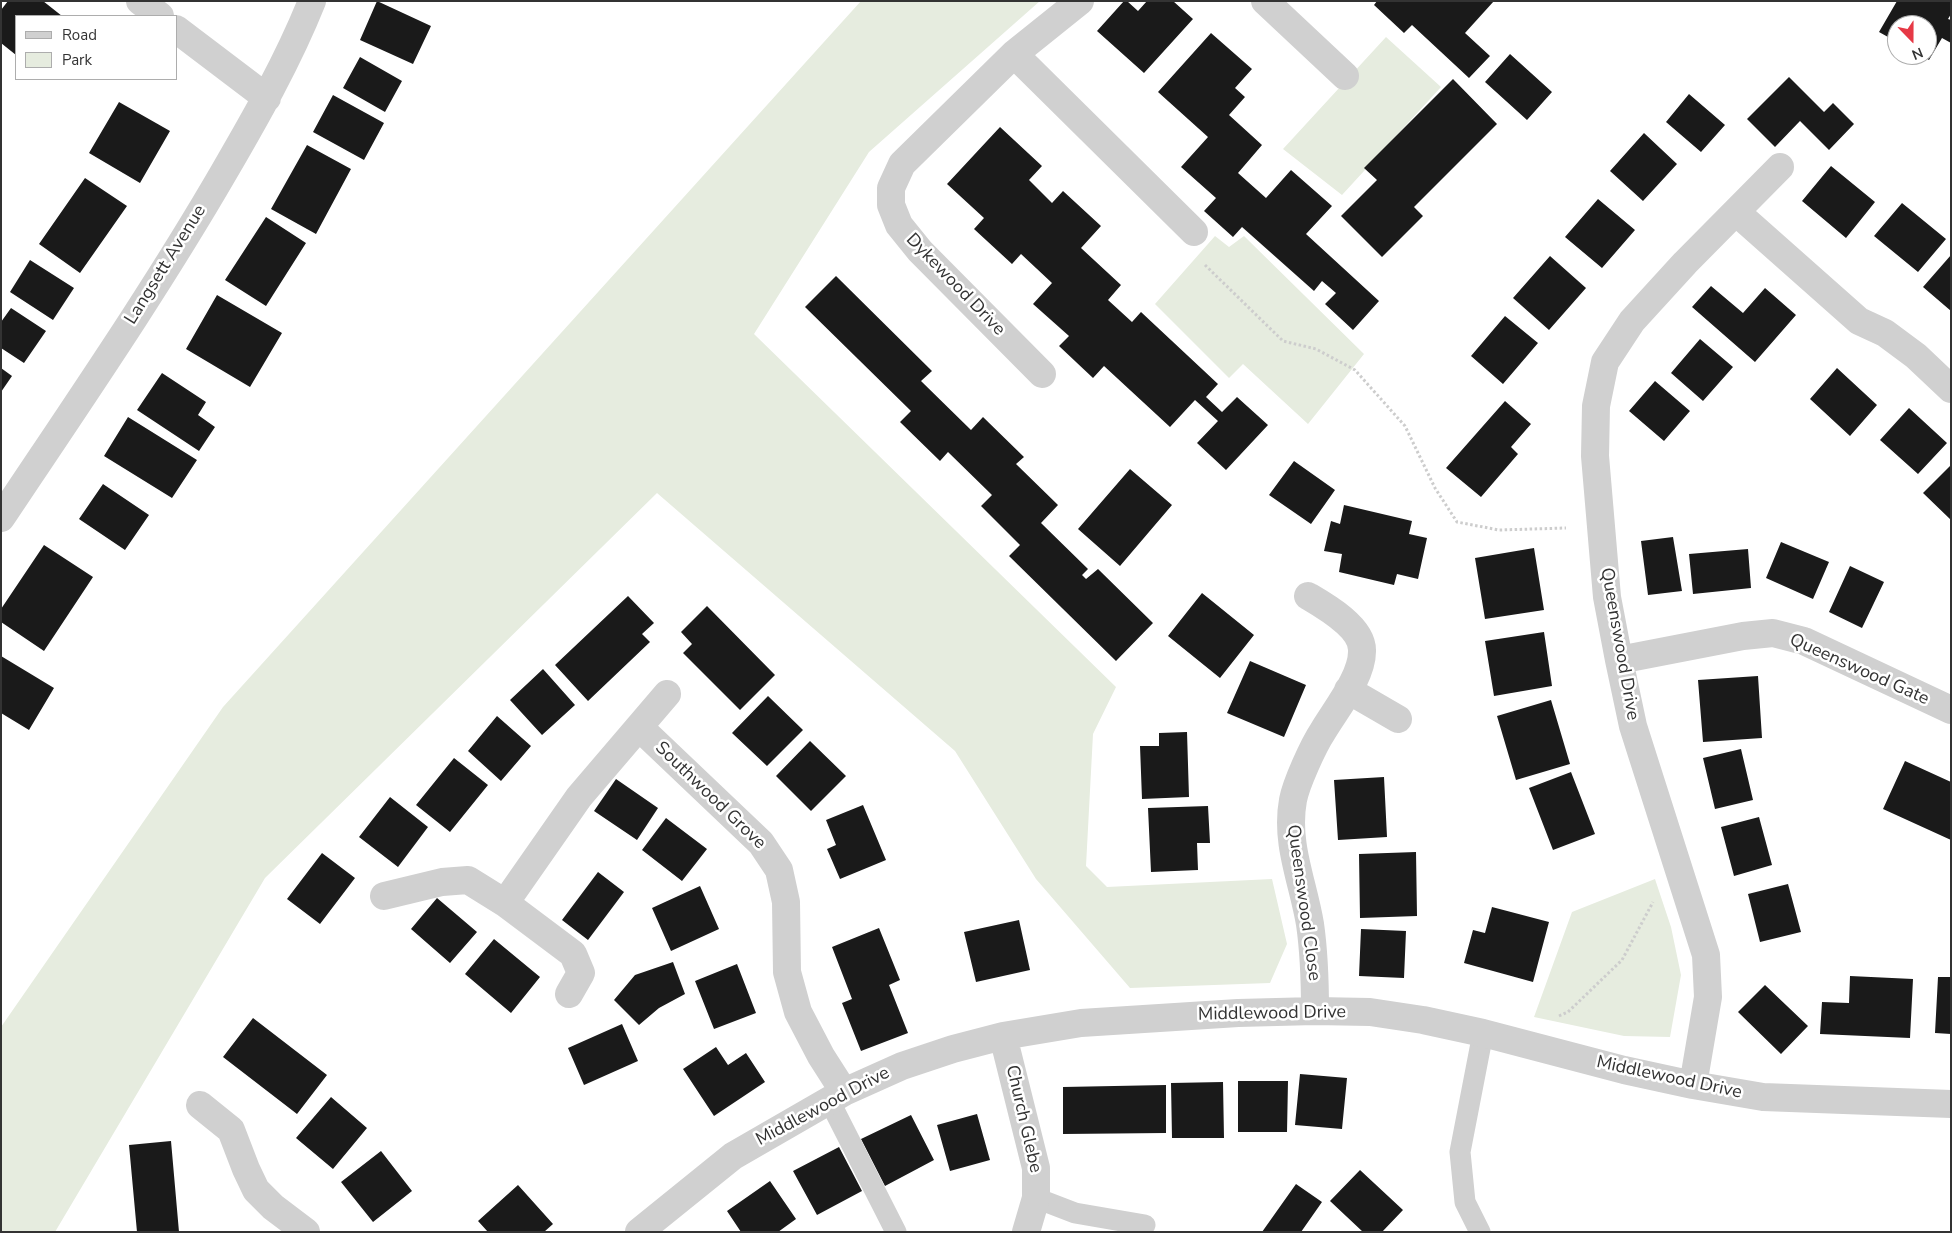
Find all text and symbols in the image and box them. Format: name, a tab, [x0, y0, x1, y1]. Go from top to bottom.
legend	[15, 15, 178, 80]
north arrow	[1887, 15, 1937, 65]
text: Road	[62, 25, 97, 45]
text: N	[1909, 43, 1926, 64]
text: Park	[62, 50, 92, 70]
street label: Langsett Avenue	[121, 201, 211, 329]
street label: Dykewood Drive	[901, 229, 1009, 341]
street label: Queenswood Drive	[1595, 566, 1643, 722]
street label: Queenswood Gate	[1786, 630, 1932, 710]
street label: Southwood Grove	[650, 738, 770, 854]
street label: Queenswood Close	[1281, 824, 1325, 982]
street label: Middlewood Drive	[1198, 1002, 1346, 1026]
street label: Middlewood Drive	[1594, 1052, 1744, 1104]
street label: Middlewood Drive	[753, 1063, 893, 1151]
street label: Church Glebe	[1000, 1063, 1046, 1175]

